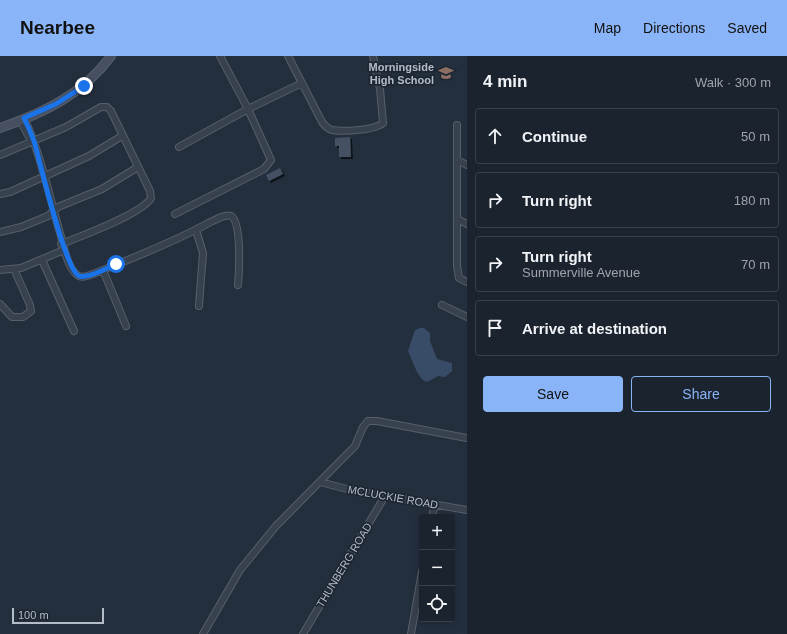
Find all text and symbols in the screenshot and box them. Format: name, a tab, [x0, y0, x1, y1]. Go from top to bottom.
text: Nearbee	[20, 17, 95, 38]
text: Map	[594, 20, 621, 36]
text: Directions	[643, 20, 705, 36]
text: Saved	[727, 20, 767, 36]
place label: Morningside High School	[369, 61, 434, 86]
school or university icon: Morningside High School	[437, 64, 455, 82]
text: 4 min	[483, 72, 527, 91]
text: Walk · 300 m	[695, 75, 771, 90]
route end	[75, 77, 93, 95]
icon: ahead	[484, 125, 506, 147]
text: Continue	[522, 128, 587, 145]
text: 50 m	[741, 129, 770, 144]
icon: right	[484, 189, 506, 211]
text: Turn right	[522, 192, 592, 209]
text: 180 m	[734, 193, 770, 208]
text: Turn right	[522, 248, 592, 265]
icon: right	[484, 253, 506, 275]
route start	[107, 255, 125, 273]
text: 70 m	[741, 257, 770, 272]
text: Summerville Avenue	[522, 265, 640, 280]
icon: arrive	[484, 317, 506, 339]
text: Arrive at destination	[522, 320, 667, 337]
button: Save	[483, 376, 623, 412]
button: Share	[631, 376, 771, 412]
street label: MCLUCKIE ROAD	[347, 483, 439, 511]
map controls	[419, 514, 455, 622]
button: +	[419, 514, 455, 550]
street label: THUNBERG ROAD	[314, 520, 374, 609]
button: −	[419, 550, 455, 586]
button: locate	[419, 586, 455, 622]
scale bar	[12, 606, 104, 625]
text: 100 m	[18, 609, 49, 621]

